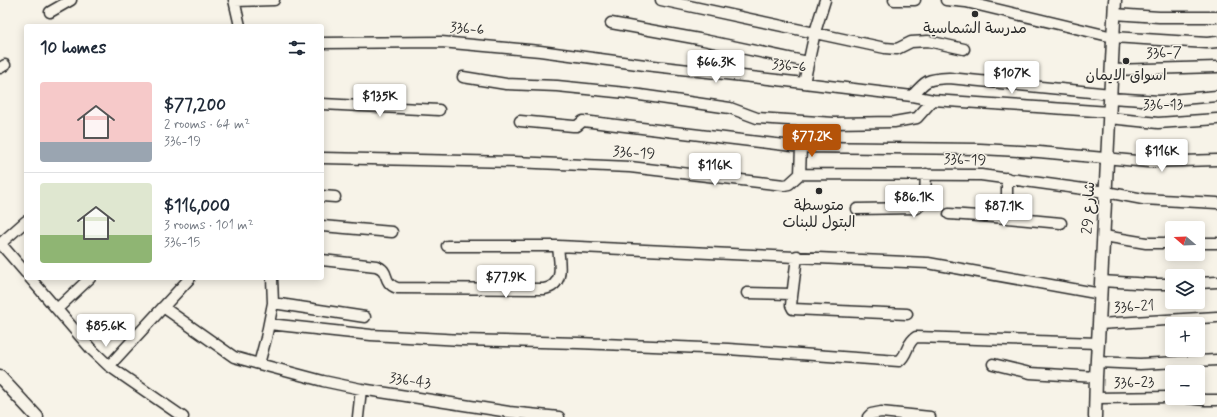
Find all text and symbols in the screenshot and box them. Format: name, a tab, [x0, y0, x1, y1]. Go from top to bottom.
marker: مدرسة الشماسية	[970, 9, 980, 19]
street label: 336-6	[449, 18, 485, 40]
place label: مدرسة الشماسية	[923, 19, 1027, 39]
text: 10 homes	[40, 37, 106, 59]
icon: filters	[286, 37, 308, 59]
street label: 336-7	[1146, 42, 1182, 64]
pin: $66.3K	[683, 50, 749, 84]
text: $66.3K	[696, 54, 736, 71]
street label: 336-6	[771, 54, 808, 78]
marker: اسواق الايمان	[1121, 56, 1131, 66]
pin: $107K	[984, 61, 1040, 95]
text: $107K	[993, 65, 1031, 82]
place label: اسواق الايمان	[1086, 66, 1166, 86]
pin: $135K	[352, 84, 408, 118]
text: $135K	[362, 88, 398, 105]
text: $77,200	[164, 94, 226, 116]
street label: 336-13	[1143, 95, 1183, 115]
icon: home	[72, 98, 120, 146]
text: 2 rooms · 64 m²	[164, 116, 250, 133]
pin: $77.2K	[779, 124, 845, 158]
text: $77.2K	[792, 128, 832, 145]
text: 336-19	[164, 133, 201, 150]
pin: $116K	[1134, 139, 1190, 173]
street label: 336-19	[612, 142, 656, 164]
text: $116K	[1145, 143, 1179, 160]
street label: 336-19	[943, 149, 987, 171]
pin: $116K	[687, 153, 743, 187]
text: $116K	[698, 157, 732, 174]
street label: شارع 29	[1078, 181, 1100, 235]
pin: $86.1K	[881, 185, 947, 219]
marker: متوسطة البتول للبنات	[814, 186, 824, 196]
text: $86.1K	[894, 189, 934, 206]
pin: $87.1K	[971, 194, 1037, 228]
text: $116,000	[164, 195, 230, 217]
place label: متوسطة البتول للبنات	[782, 196, 856, 233]
text: $87.1K	[984, 198, 1024, 215]
icon: home	[72, 199, 120, 247]
text: 3 rooms · 101 m²	[164, 217, 253, 234]
north arrow	[1165, 221, 1205, 261]
map controls	[1165, 221, 1205, 405]
text: 336-15	[164, 234, 200, 251]
pin: $77.9K	[473, 265, 539, 299]
text: $77.9K	[486, 269, 526, 286]
button: layers	[1165, 269, 1205, 309]
street label: 336-21	[1113, 296, 1155, 318]
pin: $85.6K	[73, 314, 139, 348]
button: +	[1165, 317, 1205, 357]
text: $85.6K	[86, 318, 126, 335]
button: −	[1165, 365, 1205, 405]
street label: 336-43	[388, 368, 432, 394]
street label: 336-23	[1114, 373, 1154, 393]

